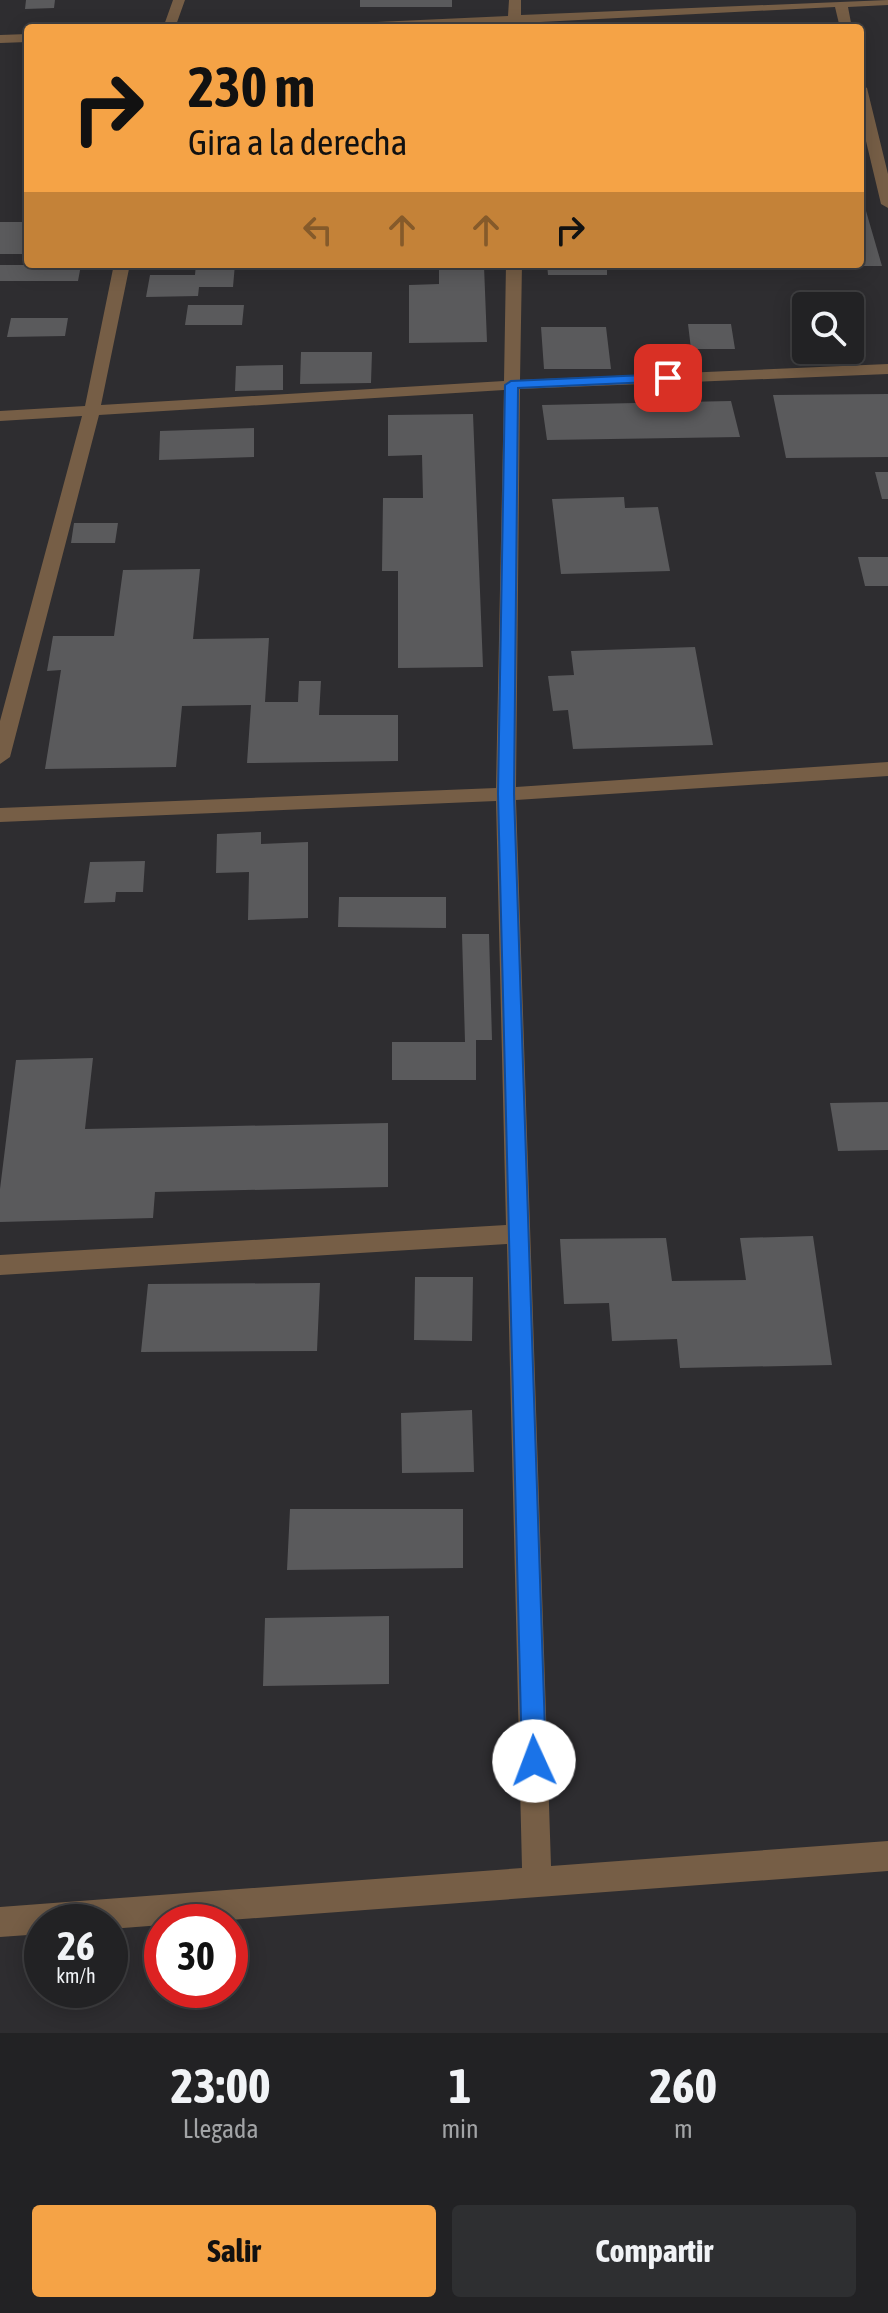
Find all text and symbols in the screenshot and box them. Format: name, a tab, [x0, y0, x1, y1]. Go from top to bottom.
text: 230 m	[188, 55, 315, 119]
icon: right	[56, 56, 160, 160]
text: Gira a la derecha	[188, 121, 408, 163]
icon: left	[296, 208, 340, 252]
icon: ahead	[380, 208, 424, 252]
icon: ahead	[464, 208, 508, 252]
icon: right	[548, 208, 592, 252]
map controls	[792, 292, 864, 364]
button: search	[792, 292, 864, 364]
pin	[634, 344, 702, 412]
icon: arrive	[646, 356, 690, 400]
position arrow	[492, 1719, 576, 1803]
speed limit sign: 30	[144, 1904, 248, 2008]
text: 26	[57, 1923, 95, 1968]
text: km/h	[56, 1964, 96, 1987]
text: 23:00	[171, 2058, 271, 2113]
text: 1	[449, 2058, 471, 2113]
text: 260	[650, 2058, 717, 2113]
text: Llegada	[183, 2114, 259, 2144]
text: min	[441, 2114, 479, 2144]
text: m	[674, 2114, 693, 2144]
button: Salir	[32, 2205, 436, 2297]
button: Compartir	[452, 2205, 856, 2297]

